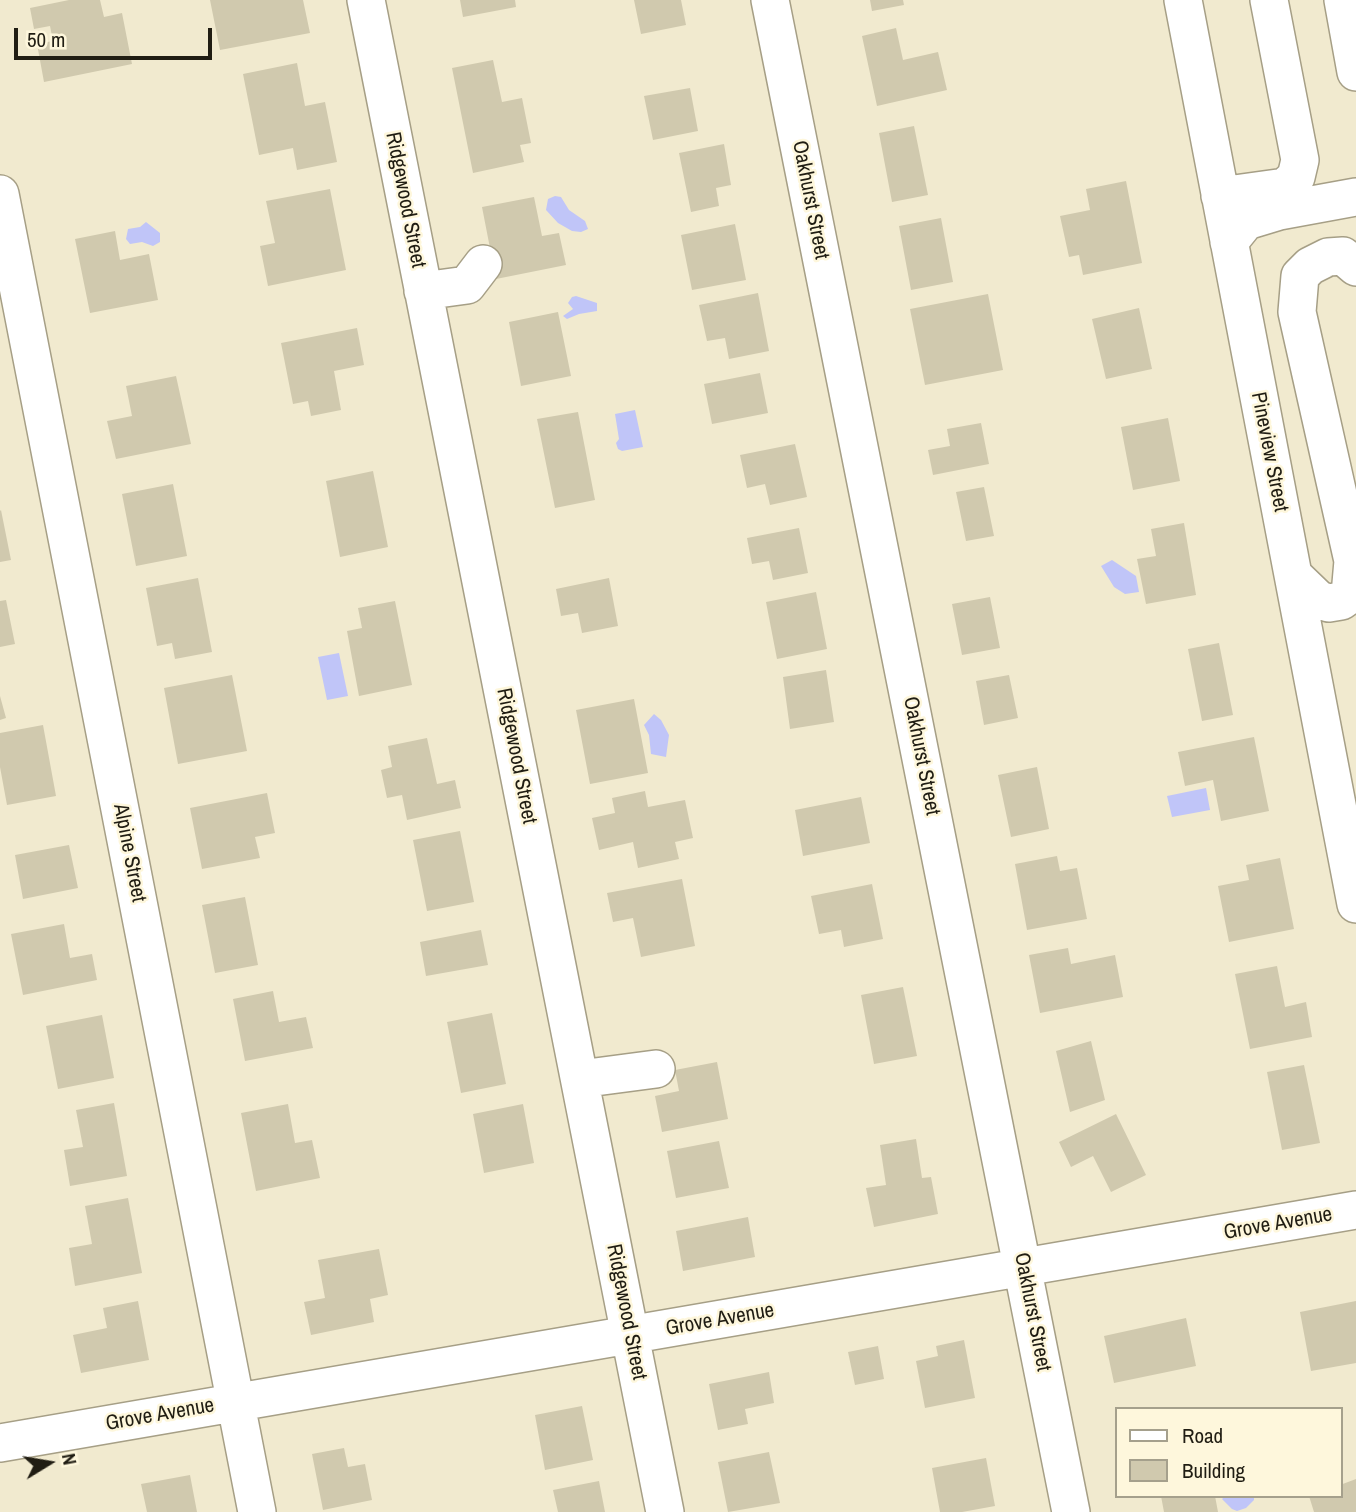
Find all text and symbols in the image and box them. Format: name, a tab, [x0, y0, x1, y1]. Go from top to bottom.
scale bar	[18, 14, 215, 58]
text: 50 m	[27, 25, 65, 54]
street label: Ridgewood Street	[379, 130, 431, 270]
street label: Oakhurst Street	[786, 138, 834, 262]
street label: Pineview Street	[1245, 390, 1293, 514]
street label: Ridgewood Street	[490, 686, 542, 826]
street label: Oakhurst Street	[897, 694, 945, 818]
street label: Alpine Street	[107, 802, 151, 904]
street label: Grove Avenue	[1222, 1202, 1334, 1246]
street label: Ridgewood Street	[600, 1242, 652, 1382]
street label: Oakhurst Street	[1008, 1250, 1056, 1374]
street label: Grove Avenue	[664, 1298, 776, 1342]
street label: Grove Avenue	[104, 1393, 216, 1437]
legend	[1114, 1407, 1342, 1498]
text: Road	[1182, 1421, 1223, 1450]
north arrow	[14, 1428, 84, 1498]
text: N	[56, 1451, 83, 1467]
text: Building	[1182, 1456, 1245, 1485]

